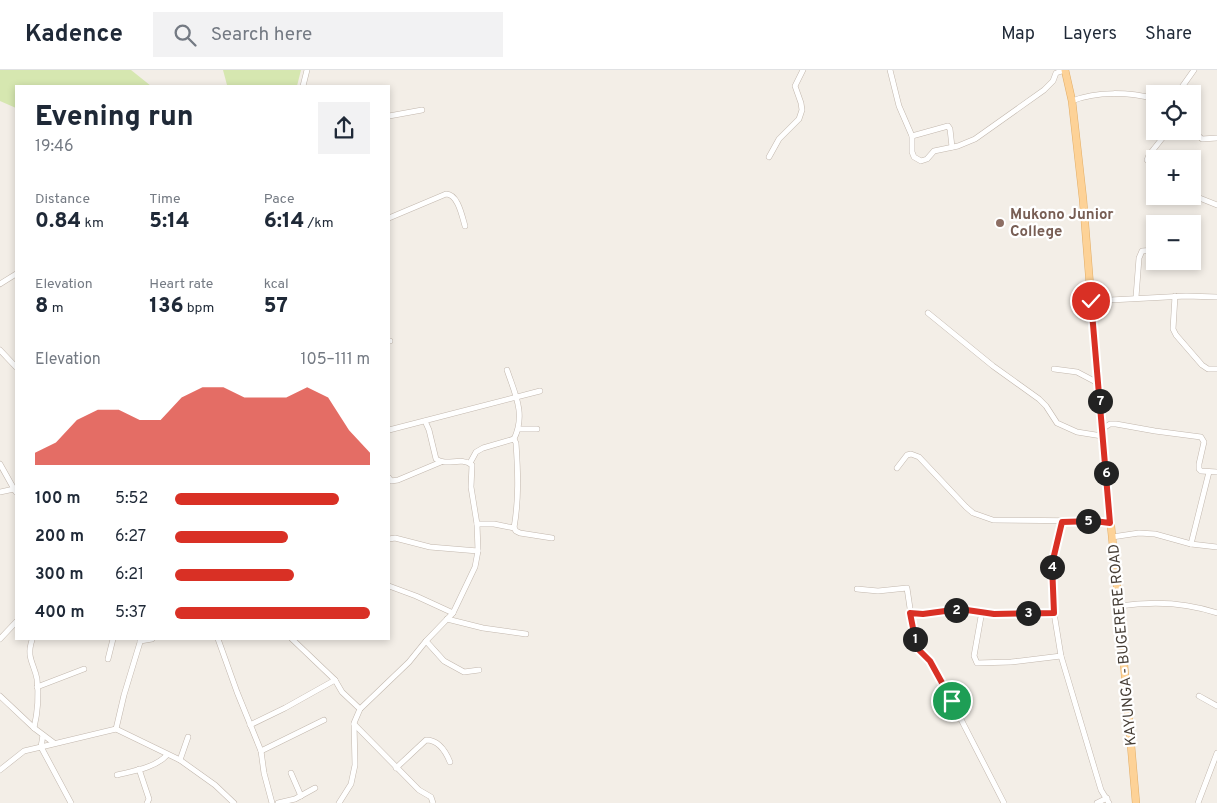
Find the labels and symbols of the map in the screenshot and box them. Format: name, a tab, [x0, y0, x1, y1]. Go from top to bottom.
place label: Mukono Junior College	[1010, 206, 1114, 242]
marker: Mukono Junior College	[994, 217, 1006, 229]
pin	[1070, 280, 1112, 322]
pin: 7	[1088, 388, 1112, 414]
pin: 6	[1094, 460, 1118, 486]
pin: 5	[1076, 508, 1100, 534]
street label: KAYUNGA - BUGERERE ROAD	[1105, 543, 1142, 747]
pin: 4	[1040, 554, 1064, 580]
pin: 2	[944, 598, 968, 622]
pin: 3	[1016, 600, 1040, 626]
pin: 1	[902, 626, 928, 652]
pin	[931, 680, 973, 722]

